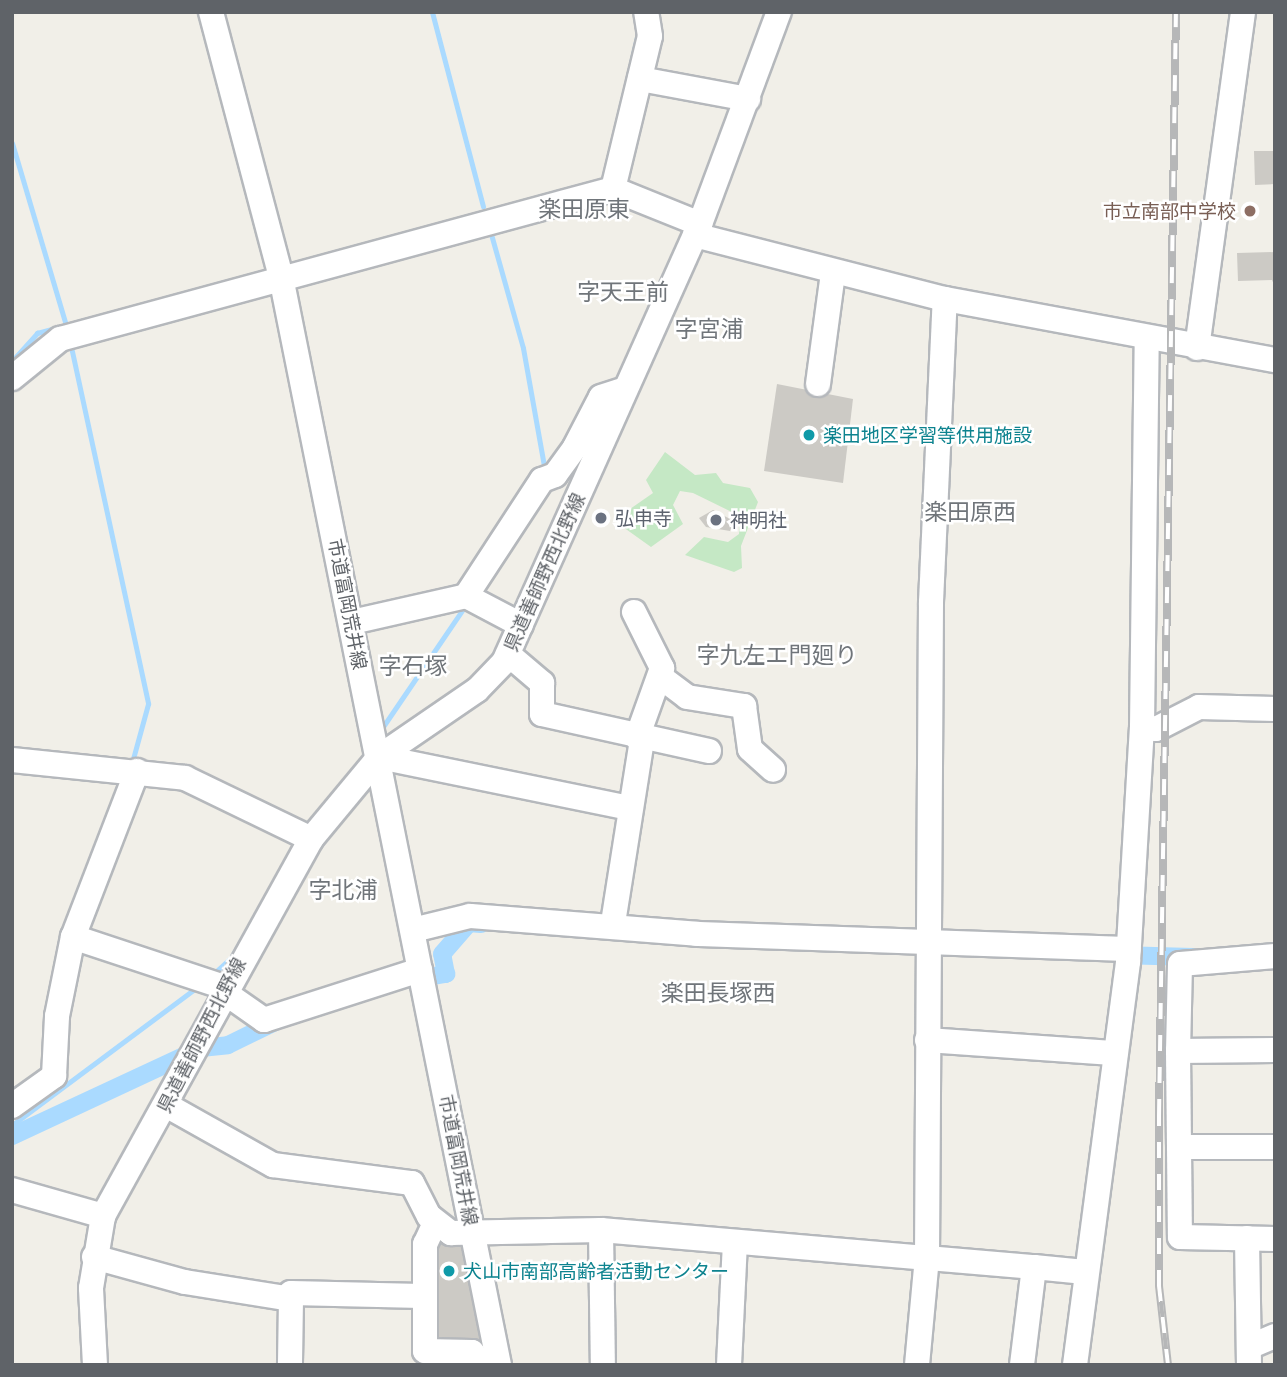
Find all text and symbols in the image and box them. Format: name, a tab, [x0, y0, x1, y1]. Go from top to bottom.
district label: 楽田原東	[538, 194, 630, 222]
place label: 市立南部中学校	[1103, 200, 1236, 222]
marker: 市立南部中学校	[1242, 203, 1258, 219]
district label: 字天王前	[577, 277, 669, 305]
district label: 字宮浦	[675, 314, 743, 342]
place label: 楽田地区学習等供用施設	[823, 424, 1032, 446]
marker: 楽田地区学習等供用施設	[801, 427, 817, 443]
street label: 県道善師野西北野線	[499, 489, 589, 655]
district label: 楽田原西	[924, 497, 1016, 525]
place label: 弘申寺	[615, 507, 672, 529]
place label: 神明社	[730, 509, 787, 531]
marker: 弘申寺	[593, 510, 609, 526]
marker: 神明社	[708, 512, 724, 528]
street label: 市道富岡荒井線	[324, 537, 372, 671]
district label: 字九左エ門廻り	[697, 640, 857, 668]
district label: 字石塚	[379, 651, 447, 679]
district label: 字北浦	[309, 875, 377, 903]
street label: 県道善師野西北野線	[152, 954, 250, 1116]
district label: 楽田長塚西	[661, 978, 775, 1006]
street label: 市道富岡荒井線	[435, 1093, 483, 1227]
place label: 犬山市南部高齢者活動センター	[463, 1260, 729, 1282]
marker: 犬山市南部高齢者活動センター	[441, 1263, 457, 1279]

